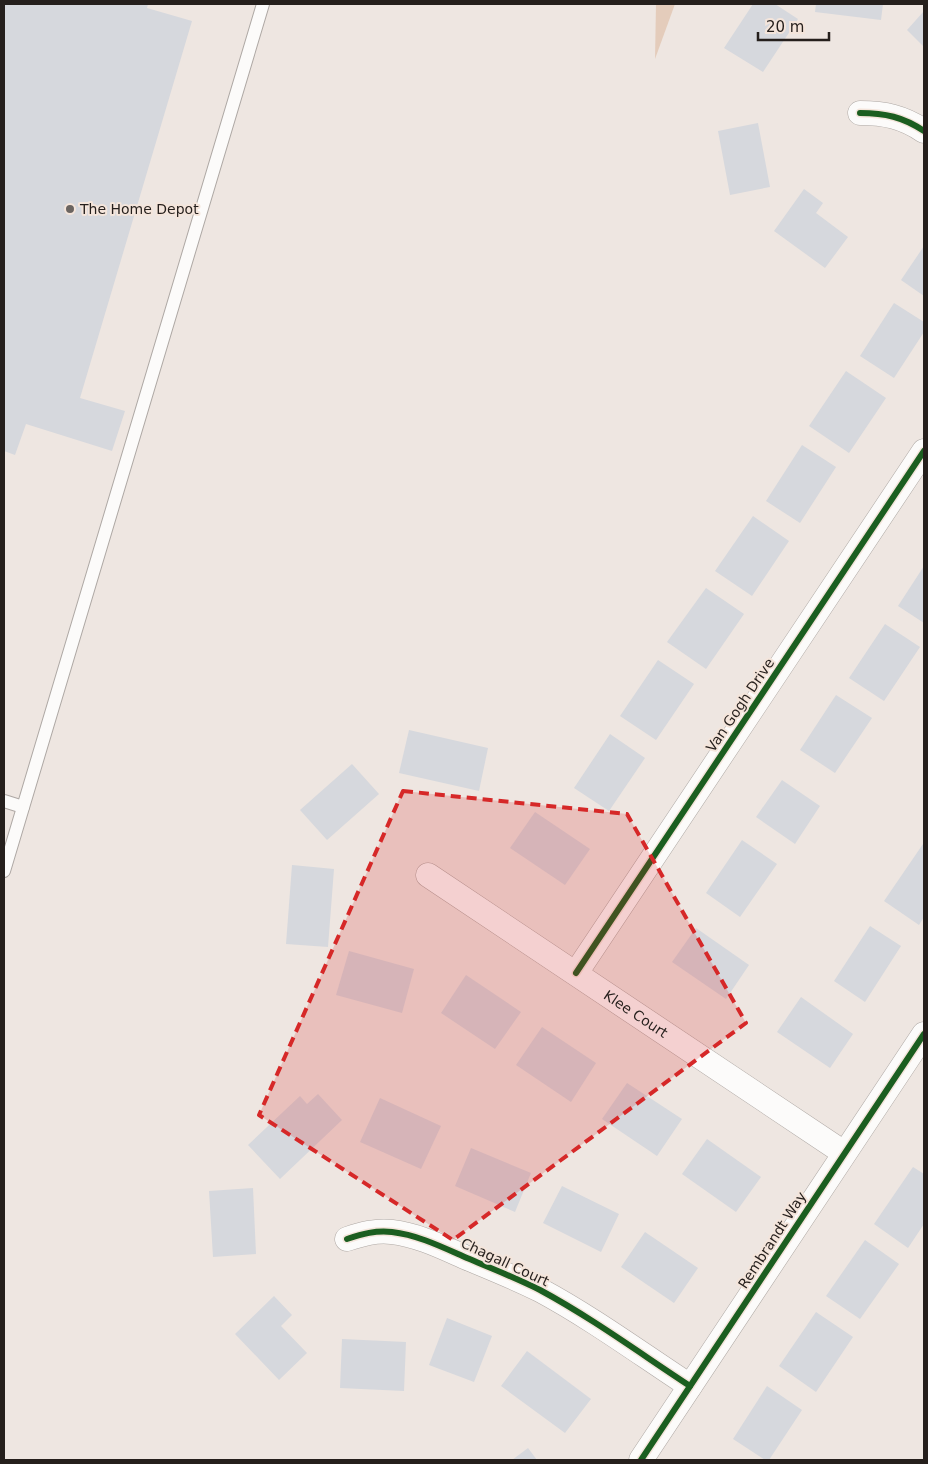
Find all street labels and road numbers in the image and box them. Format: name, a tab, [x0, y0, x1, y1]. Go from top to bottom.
street label: Van Gogh Drive	[703, 655, 777, 755]
street label: Klee Court	[601, 987, 671, 1041]
street label: Rembrandt Way	[735, 1189, 809, 1291]
street label: Chagall Court	[458, 1235, 552, 1290]

